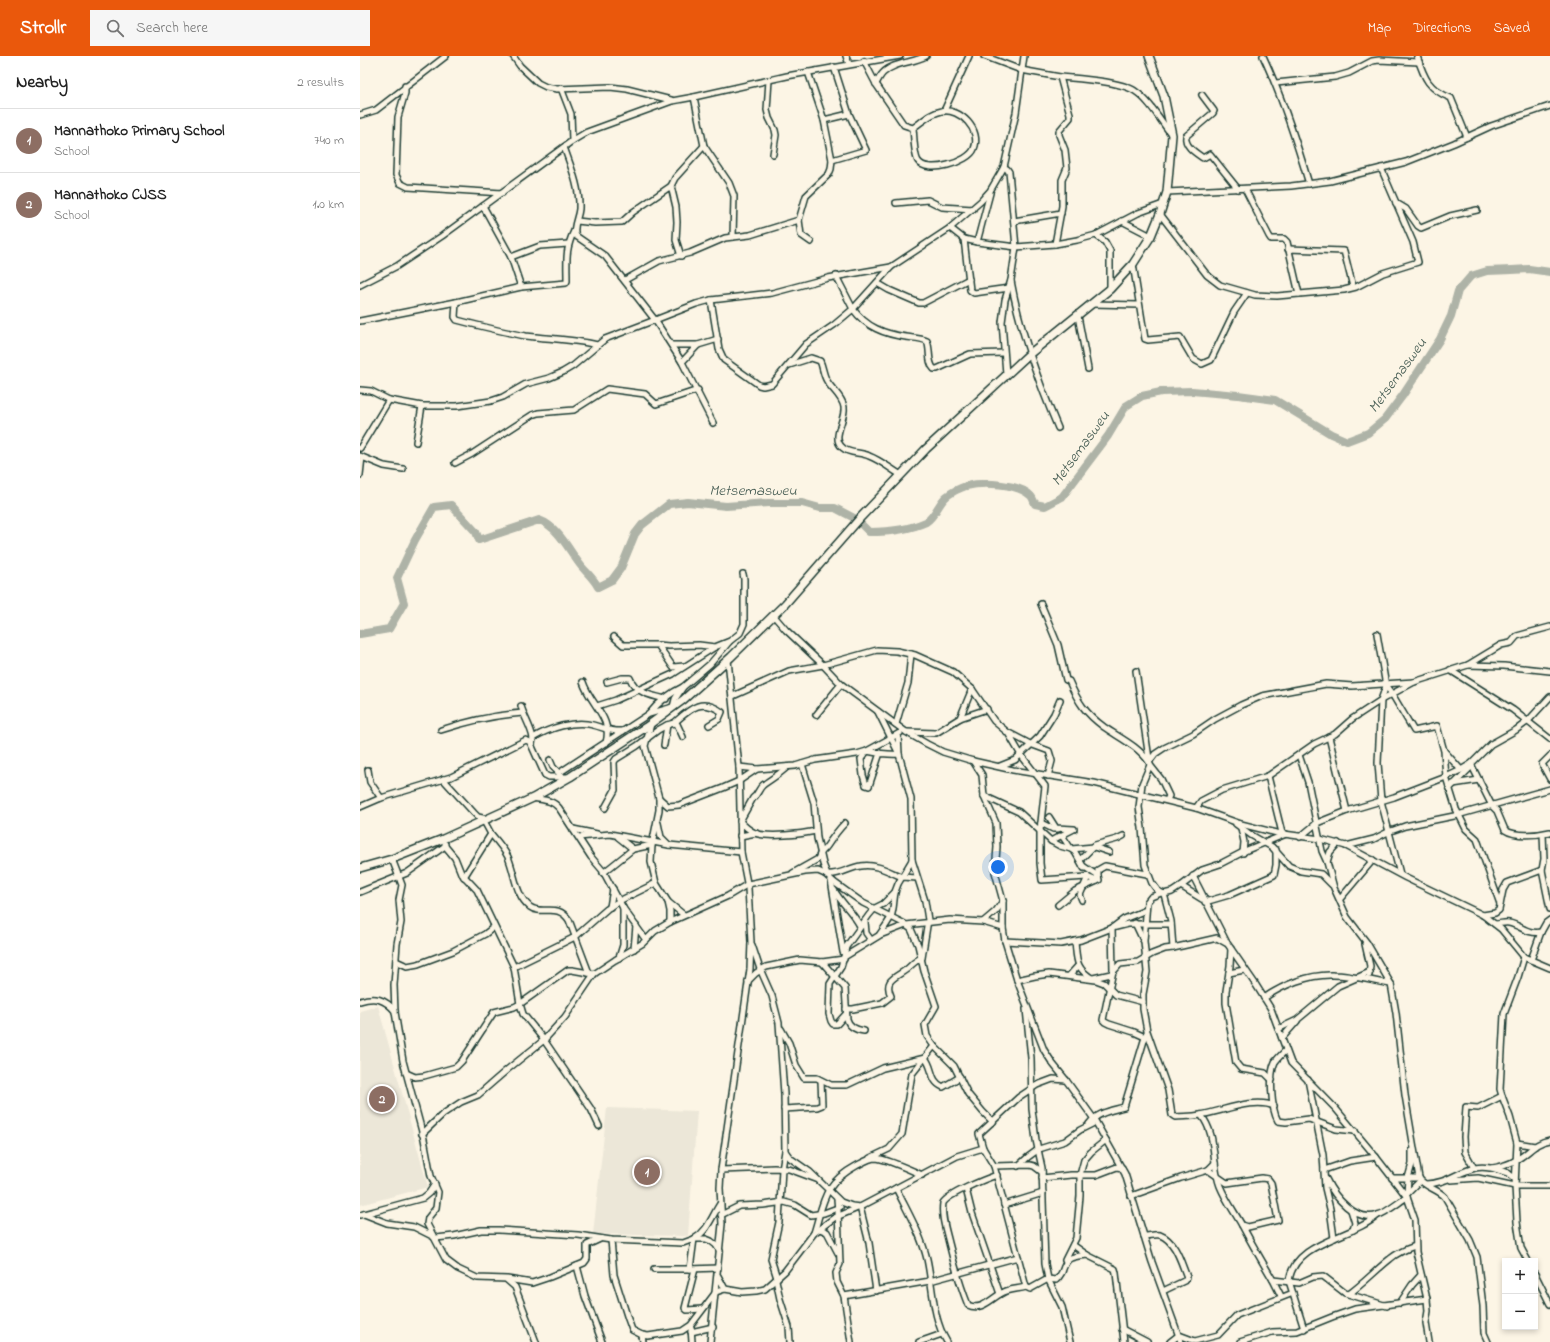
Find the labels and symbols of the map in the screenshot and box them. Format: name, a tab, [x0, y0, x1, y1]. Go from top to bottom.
water label: Metsemasweu	[1363, 333, 1433, 418]
water label: Metsemasweu	[1046, 406, 1116, 491]
water label: Metsemasweu	[709, 480, 797, 502]
your location	[988, 857, 1008, 877]
pin: 2	[369, 1084, 395, 1114]
pin: 1	[634, 1157, 660, 1187]

